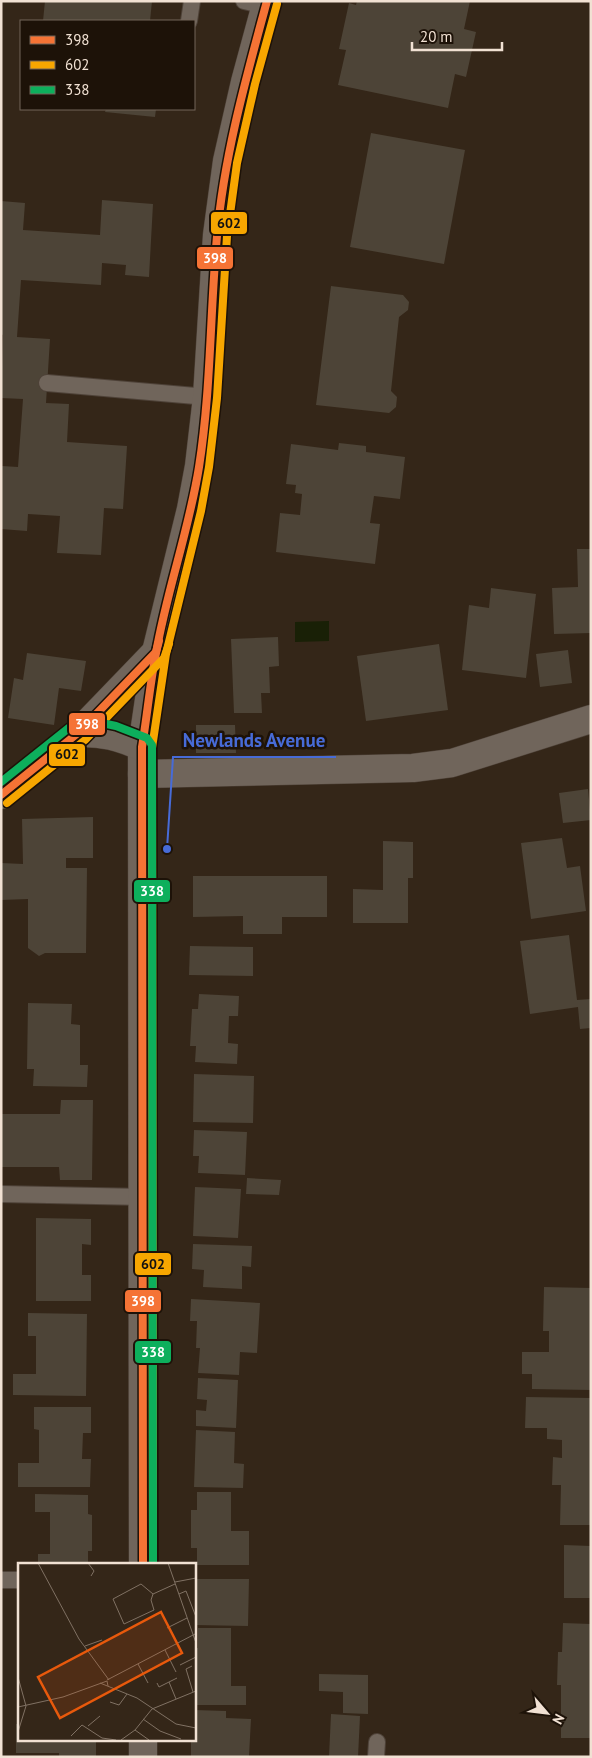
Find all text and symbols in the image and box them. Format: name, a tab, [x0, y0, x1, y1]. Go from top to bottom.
legend	[20, 20, 195, 110]
scale bar	[412, 20, 502, 52]
text: 20 m	[420, 27, 453, 46]
text: 398	[65, 30, 90, 49]
text: 602	[65, 55, 90, 74]
text: 338	[65, 80, 90, 99]
line badge: 602	[210, 211, 248, 235]
text: 602	[217, 214, 241, 232]
line badge: 398	[196, 246, 234, 270]
text: 398	[203, 249, 227, 267]
line badge: 398	[68, 712, 106, 736]
text: 398	[75, 715, 99, 733]
callout: Newlands Avenue	[173, 723, 336, 757]
text: Newlands Avenue	[183, 728, 325, 752]
line badge: 602	[48, 743, 86, 767]
text: 602	[55, 745, 79, 763]
line badge: 338	[133, 879, 171, 903]
text: 338	[140, 882, 164, 900]
line badge: 602	[134, 1252, 172, 1276]
text: 602	[141, 1255, 165, 1273]
line badge: 398	[124, 1289, 162, 1313]
text: 398	[131, 1292, 155, 1310]
line badge: 338	[134, 1340, 172, 1364]
text: 338	[141, 1343, 165, 1361]
inset map	[18, 1563, 195, 1740]
north arrow	[522, 1688, 572, 1738]
text: N	[548, 1711, 569, 1727]

